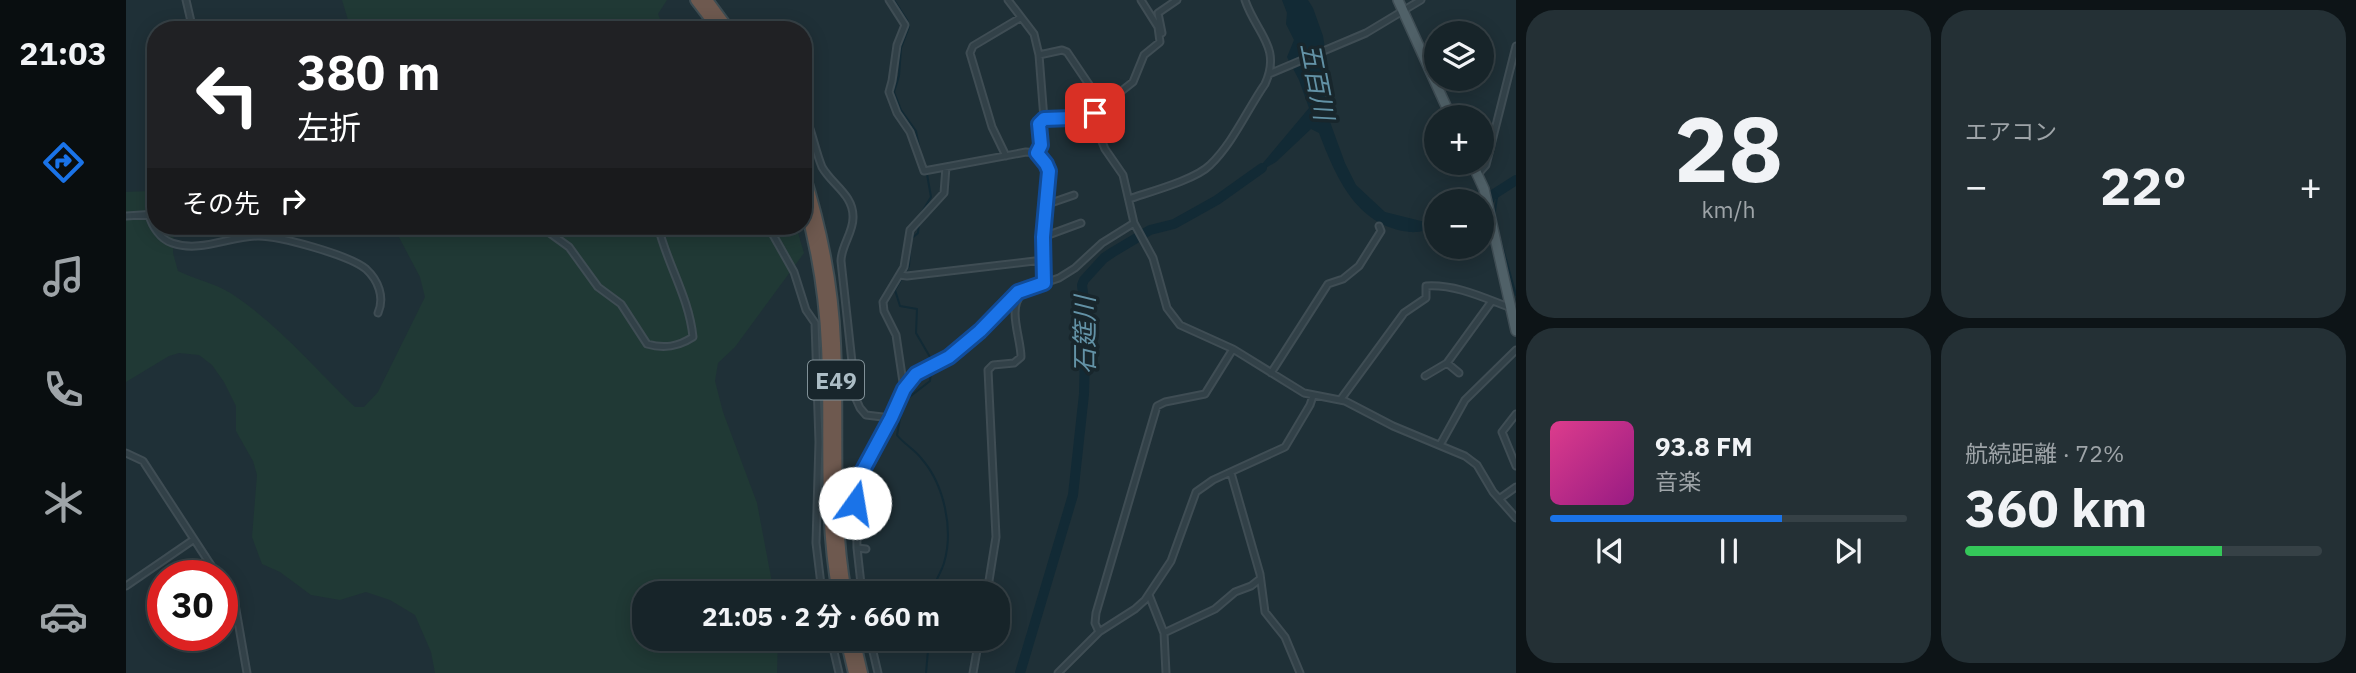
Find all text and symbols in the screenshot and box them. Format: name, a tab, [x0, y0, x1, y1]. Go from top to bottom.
map controls	[1424, 21, 1494, 259]
button: layers	[1424, 21, 1494, 91]
text: 21:03	[19, 32, 107, 74]
water label: 五百川	[1294, 39, 1343, 125]
text: 380 m	[297, 40, 441, 103]
icon: left	[182, 49, 273, 140]
pin	[1065, 83, 1125, 143]
text: 28	[1674, 89, 1783, 207]
icon: arrive	[1076, 94, 1114, 132]
button: +	[1424, 105, 1494, 175]
text: 左折	[297, 106, 361, 148]
text: エアコン	[1965, 116, 2057, 146]
icon: directions	[39, 138, 88, 187]
text: 22°	[2100, 152, 2187, 219]
text: −	[1965, 161, 1988, 210]
text: +	[2299, 161, 2322, 210]
icon: right	[274, 182, 312, 220]
text: その先	[182, 186, 260, 220]
button: −	[1424, 189, 1494, 259]
text: km/h	[1701, 194, 1756, 224]
icon: music	[39, 252, 88, 301]
water label: 石筵川	[1067, 293, 1101, 374]
road number: E49	[808, 360, 864, 400]
icon: phone	[39, 365, 88, 414]
text: 93.8 FM	[1655, 429, 1753, 463]
text: 航続距離 · 72%	[1965, 438, 2124, 468]
position arrow	[818, 466, 892, 540]
text: 音楽	[1655, 466, 1701, 496]
text: 360 km	[1965, 474, 2147, 541]
icon: climate	[39, 478, 88, 527]
icon: previous	[1591, 532, 1629, 570]
icon: pause	[1710, 532, 1748, 570]
icon: next	[1829, 532, 1867, 570]
speed limit sign: 30	[147, 560, 238, 651]
icon: car	[39, 592, 88, 641]
text: 21:05 · 2 分 · 660 m	[702, 599, 940, 633]

